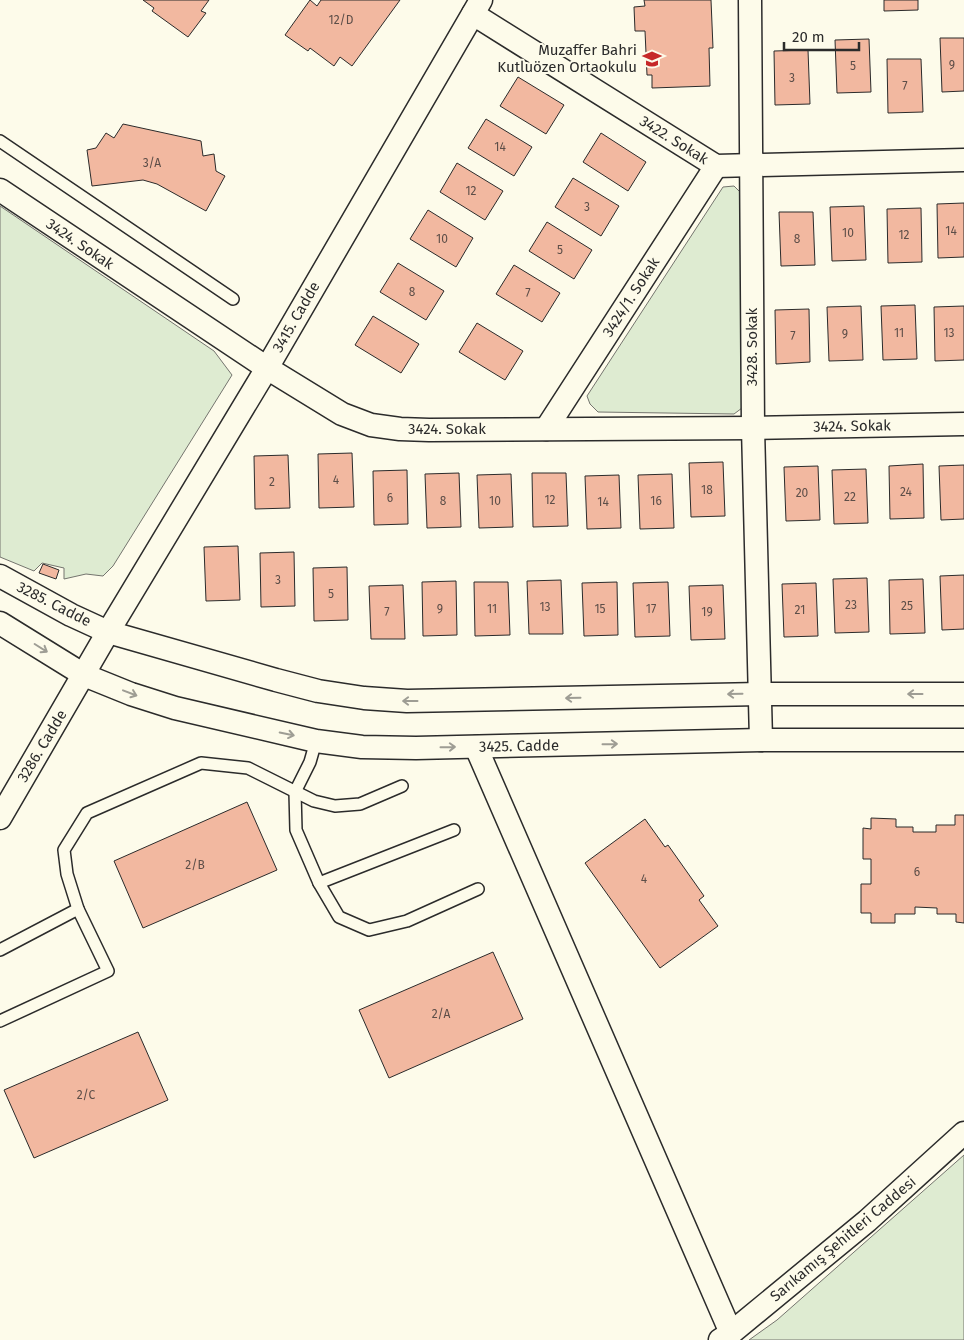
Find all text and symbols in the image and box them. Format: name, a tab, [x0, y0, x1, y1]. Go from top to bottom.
house number: 12/D	[328, 13, 354, 27]
scale bar	[784, 20, 859, 52]
text: 20 m	[792, 28, 825, 46]
place label: Muzaffer Bahri Kutluözen Ortaokulu	[497, 41, 637, 76]
school or university icon: Muzaffer Bahri Kutluözen Ortaokulu	[641, 48, 663, 70]
house number: 9	[949, 58, 955, 72]
house number: 5	[850, 59, 856, 73]
house number: 3	[789, 71, 795, 85]
house number: 7	[902, 79, 908, 93]
street label: 3422. Sokak	[636, 112, 712, 168]
house number: 14	[494, 140, 506, 154]
house number: 3/A	[143, 156, 161, 170]
house number: 12	[465, 184, 477, 198]
house number: 3	[584, 200, 590, 214]
street label: 3424. Sokak	[43, 215, 118, 273]
house number: 14	[945, 224, 957, 238]
house number: 10	[842, 226, 854, 240]
house number: 12	[898, 228, 910, 242]
house number: 10	[436, 232, 448, 246]
house number: 8	[794, 232, 801, 246]
house number: 5	[557, 243, 563, 257]
street label: 3424/1. Sokak	[599, 254, 663, 340]
street label: 3415. Cadde	[269, 278, 323, 356]
house number: 8	[409, 285, 416, 299]
house number: 7	[525, 286, 531, 300]
street label: 3428. Sokak	[743, 307, 761, 386]
house number: 11	[894, 326, 904, 340]
house number: 13	[943, 326, 955, 340]
house number: 9	[842, 327, 848, 341]
house number: 7	[790, 329, 796, 343]
street label: 3424. Sokak	[813, 416, 891, 436]
street label: 3424. Sokak	[408, 420, 486, 438]
house number: 4	[333, 473, 340, 487]
house number: 2	[269, 475, 275, 489]
house number: 18	[701, 483, 713, 497]
house number: 24	[900, 485, 913, 499]
house number: 20	[796, 486, 809, 500]
house number: 22	[844, 490, 856, 504]
house number: 6	[387, 491, 393, 505]
house number: 12	[544, 493, 556, 507]
house number: 8	[440, 494, 447, 508]
house number: 10	[489, 494, 501, 508]
house number: 16	[650, 494, 662, 508]
house number: 14	[597, 495, 609, 509]
house number: 3	[275, 573, 281, 587]
street label: 3285. Cadde	[14, 578, 94, 630]
house number: 5	[328, 587, 334, 601]
house number: 23	[845, 598, 857, 612]
house number: 25	[901, 599, 913, 613]
house number: 13	[539, 600, 551, 614]
house number: 9	[437, 602, 443, 616]
house number: 11	[487, 602, 497, 616]
house number: 15	[594, 602, 606, 616]
house number: 17	[646, 602, 656, 616]
house number: 21	[795, 603, 805, 617]
house number: 7	[384, 605, 390, 619]
house number: 19	[701, 605, 713, 619]
one-way arrow	[34, 644, 48, 654]
one-way arrow	[121, 689, 137, 698]
one-way arrow	[908, 689, 924, 699]
one-way arrow	[728, 690, 744, 699]
one-way arrow	[565, 693, 582, 703]
one-way arrow	[403, 696, 419, 706]
street label: 3286. Cadde	[13, 707, 71, 785]
one-way arrow	[278, 730, 294, 740]
street label: 3425. Cadde	[479, 736, 559, 756]
one-way arrow	[602, 739, 618, 748]
one-way arrow	[440, 743, 456, 752]
house number: 2/B	[185, 858, 205, 872]
house number: 6	[914, 865, 920, 879]
house number: 4	[641, 872, 648, 886]
house number: 2/A	[432, 1007, 450, 1021]
house number: 2/C	[77, 1088, 96, 1102]
street label: Sarıkamış Şehitleri Caddesi	[766, 1173, 920, 1305]

